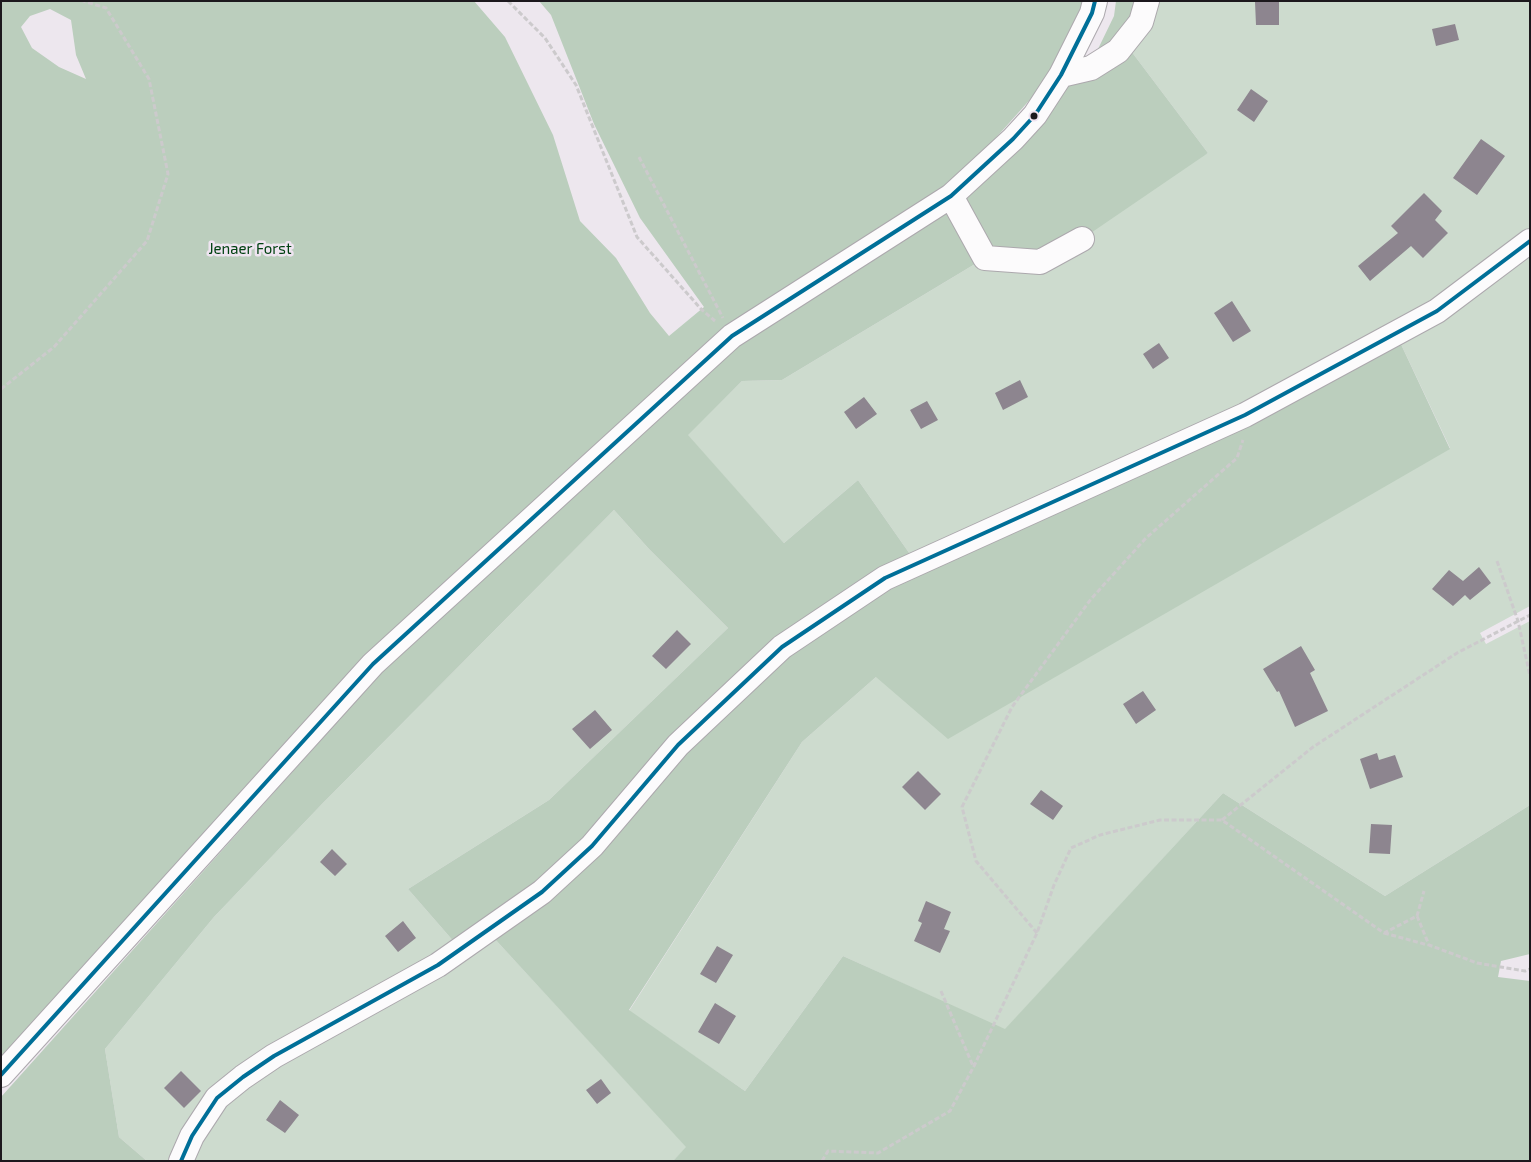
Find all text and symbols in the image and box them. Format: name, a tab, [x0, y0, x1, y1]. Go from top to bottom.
unlabelled marker	[1029, 111, 1039, 121]
park label: Jenaer Forst	[208, 240, 292, 258]

